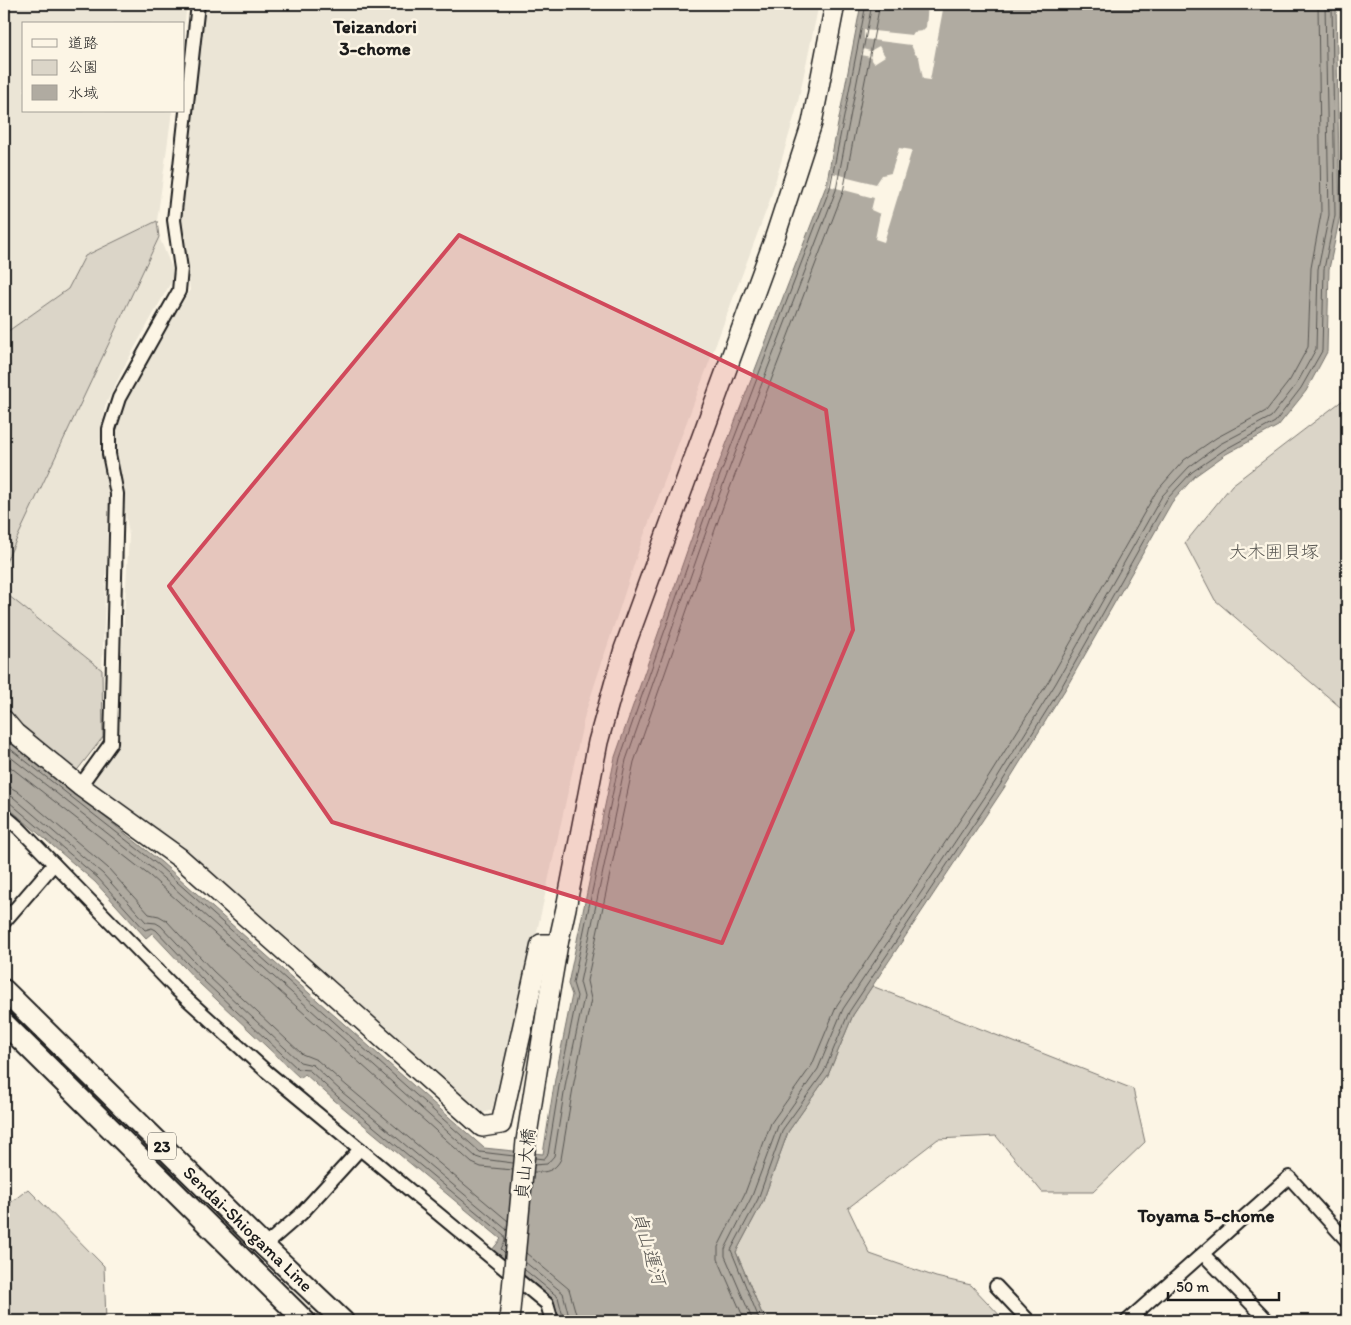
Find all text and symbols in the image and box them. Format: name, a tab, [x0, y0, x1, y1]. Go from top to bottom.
district label: Teizandori 3-chome	[332, 15, 417, 60]
legend	[22, 22, 185, 112]
text: 道路	[68, 34, 98, 52]
text: 公園	[68, 58, 98, 76]
text: 水域	[68, 84, 98, 102]
park label: 大木囲貝塚	[1229, 541, 1319, 563]
street label: 貞山大橋	[510, 1127, 540, 1201]
road number: 23	[148, 1132, 176, 1160]
street label: Sendai-Shiogama Line	[179, 1161, 317, 1297]
district label: Toyama 5-chome	[1137, 1204, 1274, 1227]
water label: 貞山運河	[627, 1208, 672, 1291]
scale bar	[1168, 1270, 1280, 1302]
text: 50 m	[1176, 1278, 1209, 1296]

